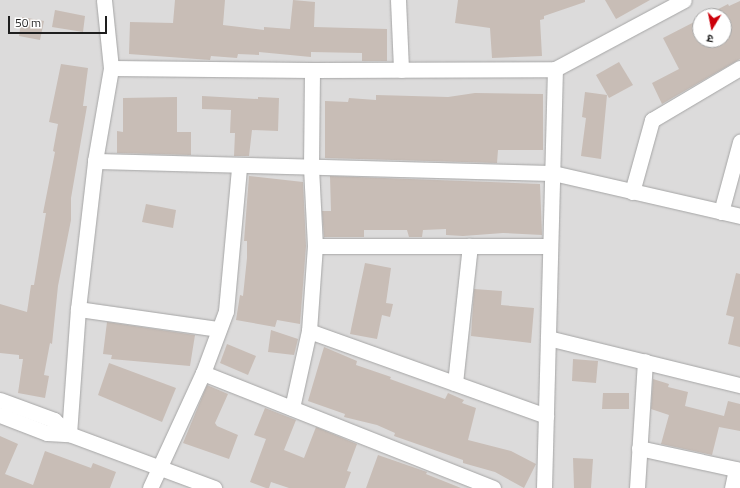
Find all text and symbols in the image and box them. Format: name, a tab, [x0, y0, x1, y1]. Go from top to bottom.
scale bar	[10, 8, 109, 34]
north arrow	[692, 8, 732, 48]
text: 50 m	[15, 13, 41, 32]
text: उ	[706, 30, 715, 47]

